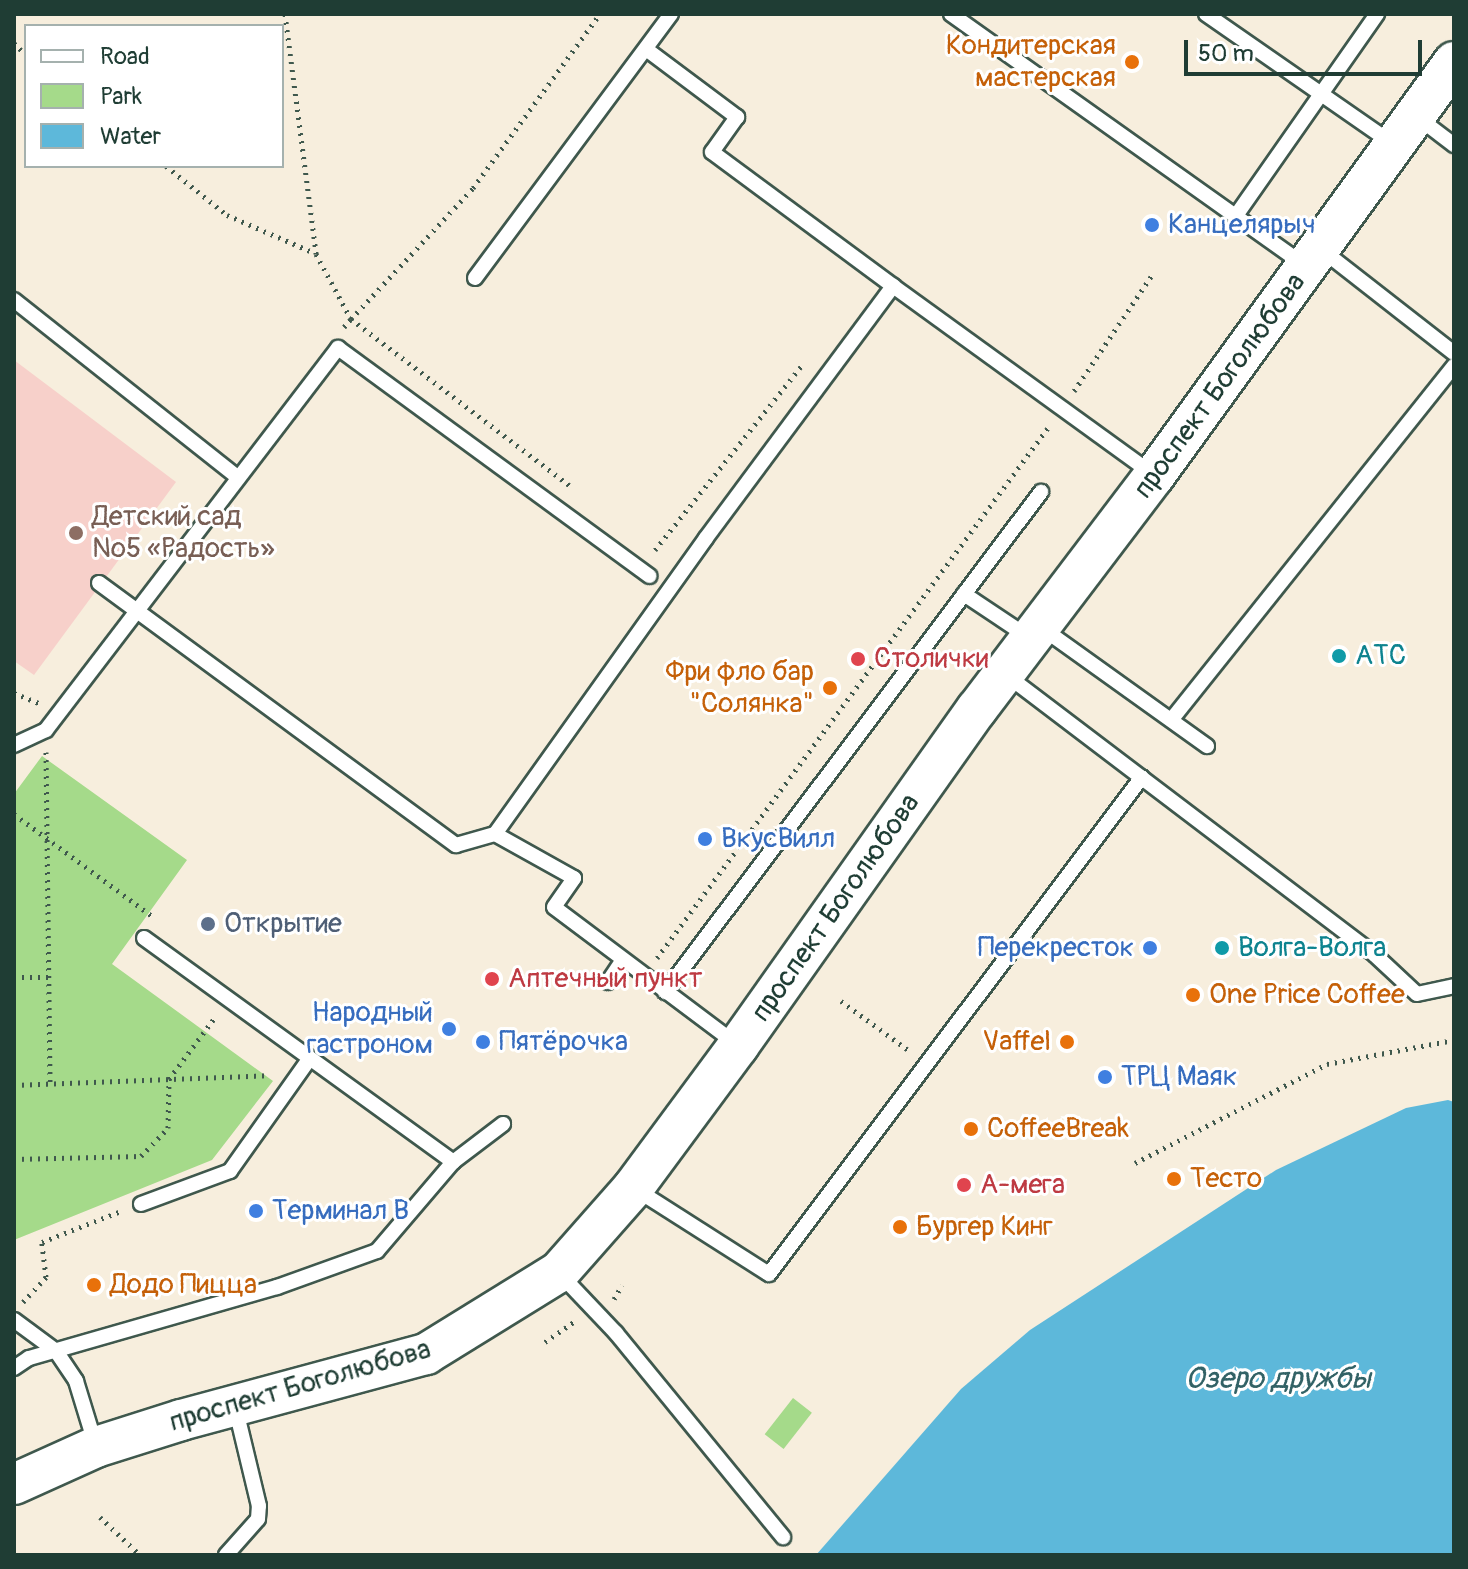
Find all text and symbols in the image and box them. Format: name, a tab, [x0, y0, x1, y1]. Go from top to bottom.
legend	[24, 24, 284, 168]
scale bar	[1188, 24, 1426, 74]
place label: Кондитерская мастерская	[946, 29, 1116, 95]
text: 50 m	[1198, 39, 1254, 68]
text: Road	[100, 42, 150, 71]
marker: Кондитерская мастерская	[1123, 53, 1141, 71]
text: Park	[100, 82, 142, 111]
text: Water	[100, 122, 161, 151]
place label: Канцелярыч	[1168, 208, 1316, 242]
marker: Канцелярыч	[1143, 216, 1161, 234]
street label: проспект Боголюбова	[1127, 267, 1313, 505]
place label: Детский сад №5 «Радость»	[92, 500, 275, 566]
marker: Детский сад №5 «Радость»	[67, 524, 85, 542]
place label: АТС	[1355, 639, 1406, 673]
place label: Столички	[874, 642, 989, 676]
marker: АТС	[1330, 647, 1348, 665]
marker: Столички	[849, 650, 867, 668]
place label: Фри фло бар "Солянка"	[666, 655, 814, 721]
marker: Фри фло бар "Солянка"	[821, 679, 839, 697]
street label: проспект Боголюбова	[745, 788, 927, 1028]
place label: ВкусВилл	[721, 822, 835, 856]
marker: ВкусВилл	[696, 830, 714, 848]
place label: Открытие	[224, 907, 342, 941]
marker: Открытие	[199, 915, 217, 933]
place label: Перекресток	[978, 931, 1134, 965]
place label: Волга-Волга	[1238, 931, 1386, 965]
marker: Перекресток	[1141, 939, 1159, 957]
marker: Волга-Волга	[1213, 939, 1231, 957]
place label: Аптечный пункт	[508, 962, 703, 996]
marker: Аптечный пункт	[483, 970, 501, 988]
place label: One Price Coffee	[1209, 978, 1405, 1012]
marker: One Price Coffee	[1184, 986, 1202, 1004]
place label: Народный гастроном	[307, 996, 433, 1062]
marker: Народный гастроном	[440, 1020, 458, 1038]
place label: Пятёрочка	[499, 1025, 628, 1059]
place label: Vaffel	[982, 1025, 1051, 1059]
marker: Пятёрочка	[474, 1033, 492, 1051]
marker: Vaffel	[1058, 1033, 1076, 1051]
place label: ТРЦ Маяк	[1121, 1060, 1237, 1094]
marker: ТРЦ Маяк	[1096, 1068, 1114, 1086]
place label: CoffeeBreak	[987, 1112, 1129, 1146]
marker: CoffeeBreak	[962, 1120, 980, 1138]
place label: Тесто	[1190, 1162, 1262, 1196]
place label: А-мега	[980, 1168, 1065, 1202]
marker: Тесто	[1165, 1170, 1183, 1188]
marker: А-мега	[955, 1176, 973, 1194]
place label: Терминал B	[272, 1194, 409, 1228]
marker: Терминал B	[247, 1202, 265, 1220]
place label: Бургер Кинг	[916, 1210, 1053, 1244]
marker: Бургер Кинг	[891, 1218, 909, 1236]
place label: Додо Пицца	[110, 1268, 257, 1302]
marker: Додо Пицца	[85, 1276, 103, 1294]
street label: проспект Боголюбова	[166, 1333, 434, 1439]
water label: Озеро дружбы	[1185, 1361, 1371, 1397]

